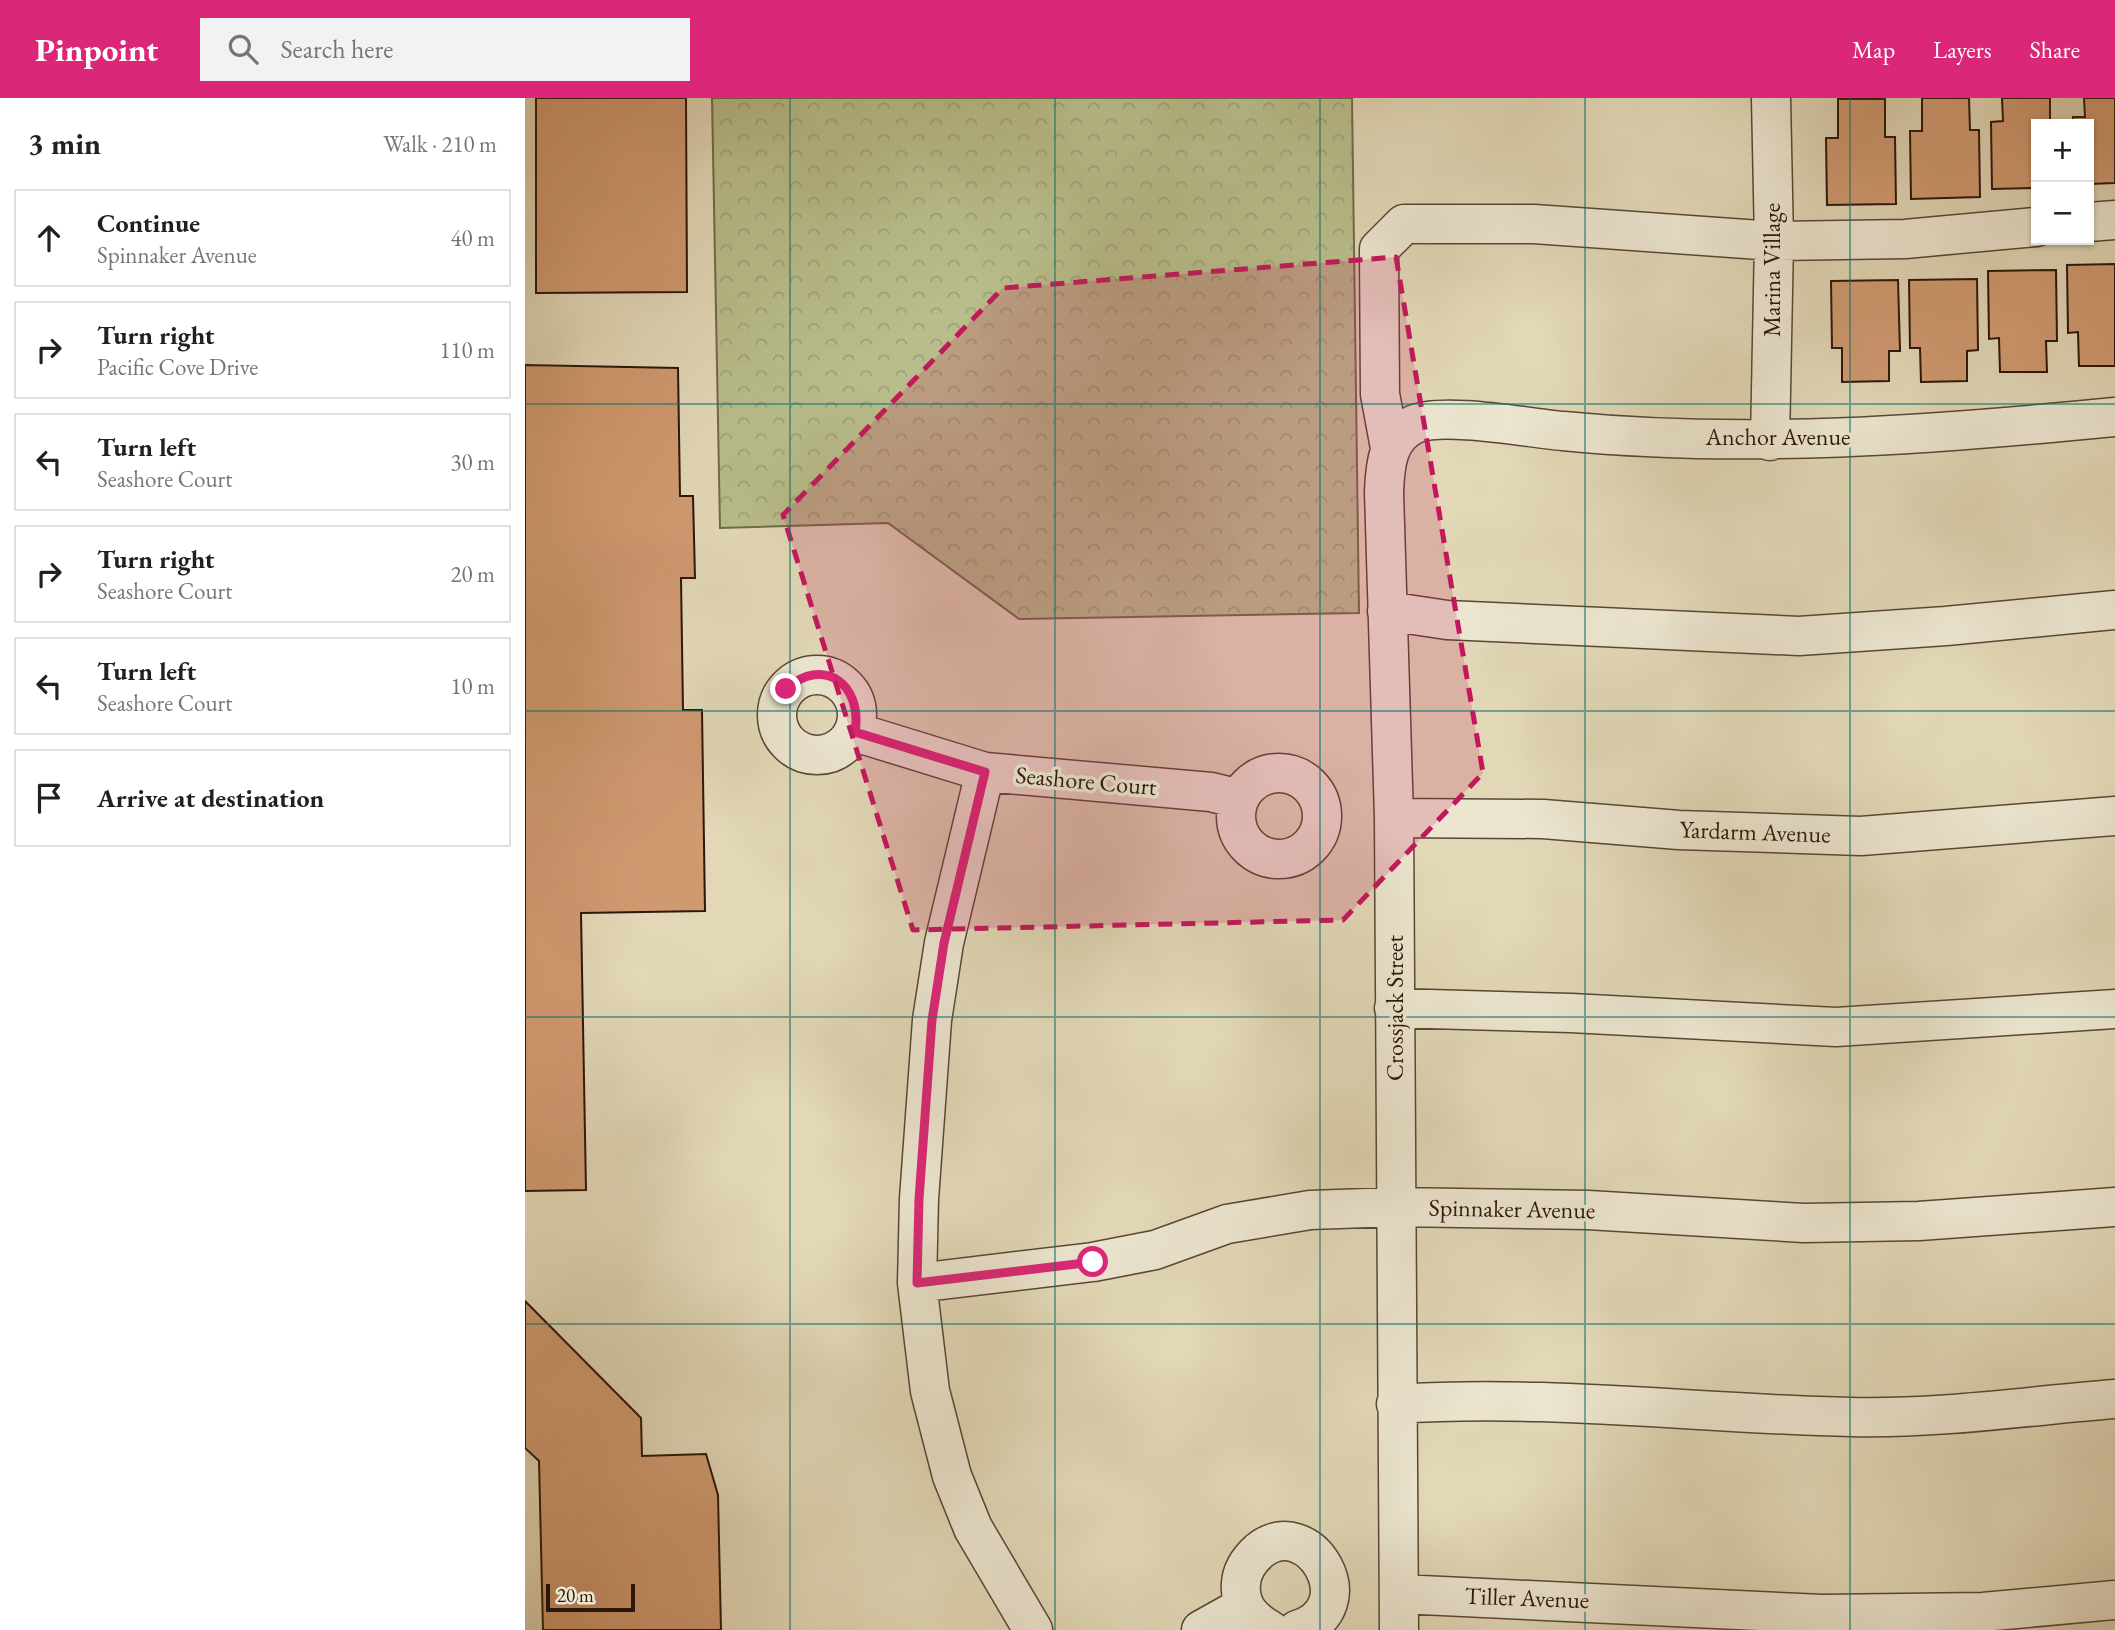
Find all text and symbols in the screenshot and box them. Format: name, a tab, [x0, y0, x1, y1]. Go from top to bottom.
search box	[200, 18, 690, 81]
text: Pinpoint	[35, 28, 158, 71]
icon: search	[224, 30, 262, 68]
text: Search here	[280, 32, 393, 66]
text: Map	[1852, 34, 1895, 65]
text: Layers	[1933, 34, 1992, 65]
text: Share	[2030, 34, 2080, 65]
map controls	[2031, 119, 2094, 245]
button: +	[2031, 119, 2094, 182]
text: 3 min	[28, 124, 101, 163]
text: Walk · 210 m	[383, 129, 497, 159]
button: −	[2031, 182, 2094, 245]
street label: Marina Village	[1756, 203, 1787, 337]
text: Continue	[97, 206, 200, 240]
icon: ahead	[30, 219, 68, 257]
text: 40 m	[450, 223, 495, 253]
text: Spinnaker Avenue	[97, 240, 257, 270]
text: Turn right	[97, 318, 215, 352]
icon: right	[30, 331, 68, 369]
text: 110 m	[439, 335, 495, 365]
text: Pacific Cove Drive	[97, 352, 258, 382]
street label: Anchor Avenue	[1705, 421, 1850, 452]
text: Turn left	[97, 430, 196, 464]
icon: left	[30, 443, 68, 481]
text: 30 m	[450, 447, 495, 477]
text: Seashore Court	[97, 464, 233, 494]
text: Turn right	[97, 542, 215, 576]
icon: right	[30, 555, 68, 593]
text: 20 m	[450, 559, 495, 589]
text: Seashore Court	[97, 576, 233, 606]
text: Turn left	[97, 654, 196, 688]
icon: left	[30, 667, 68, 705]
text: 10 m	[450, 671, 495, 701]
route end	[770, 673, 801, 704]
text: Seashore Court	[97, 688, 233, 718]
street label: Seashore Court	[1014, 759, 1158, 802]
icon: arrive	[30, 779, 68, 817]
text: Arrive at destination	[97, 781, 324, 815]
street label: Yardarm Avenue	[1679, 813, 1831, 850]
street label: Crossjack Street	[1379, 935, 1410, 1081]
street label: Spinnaker Avenue	[1428, 1192, 1596, 1225]
route start	[1077, 1246, 1108, 1277]
street label: Tiller Avenue	[1464, 1580, 1590, 1615]
scale bar	[546, 1581, 635, 1613]
text: 20 m	[557, 1583, 594, 1608]

